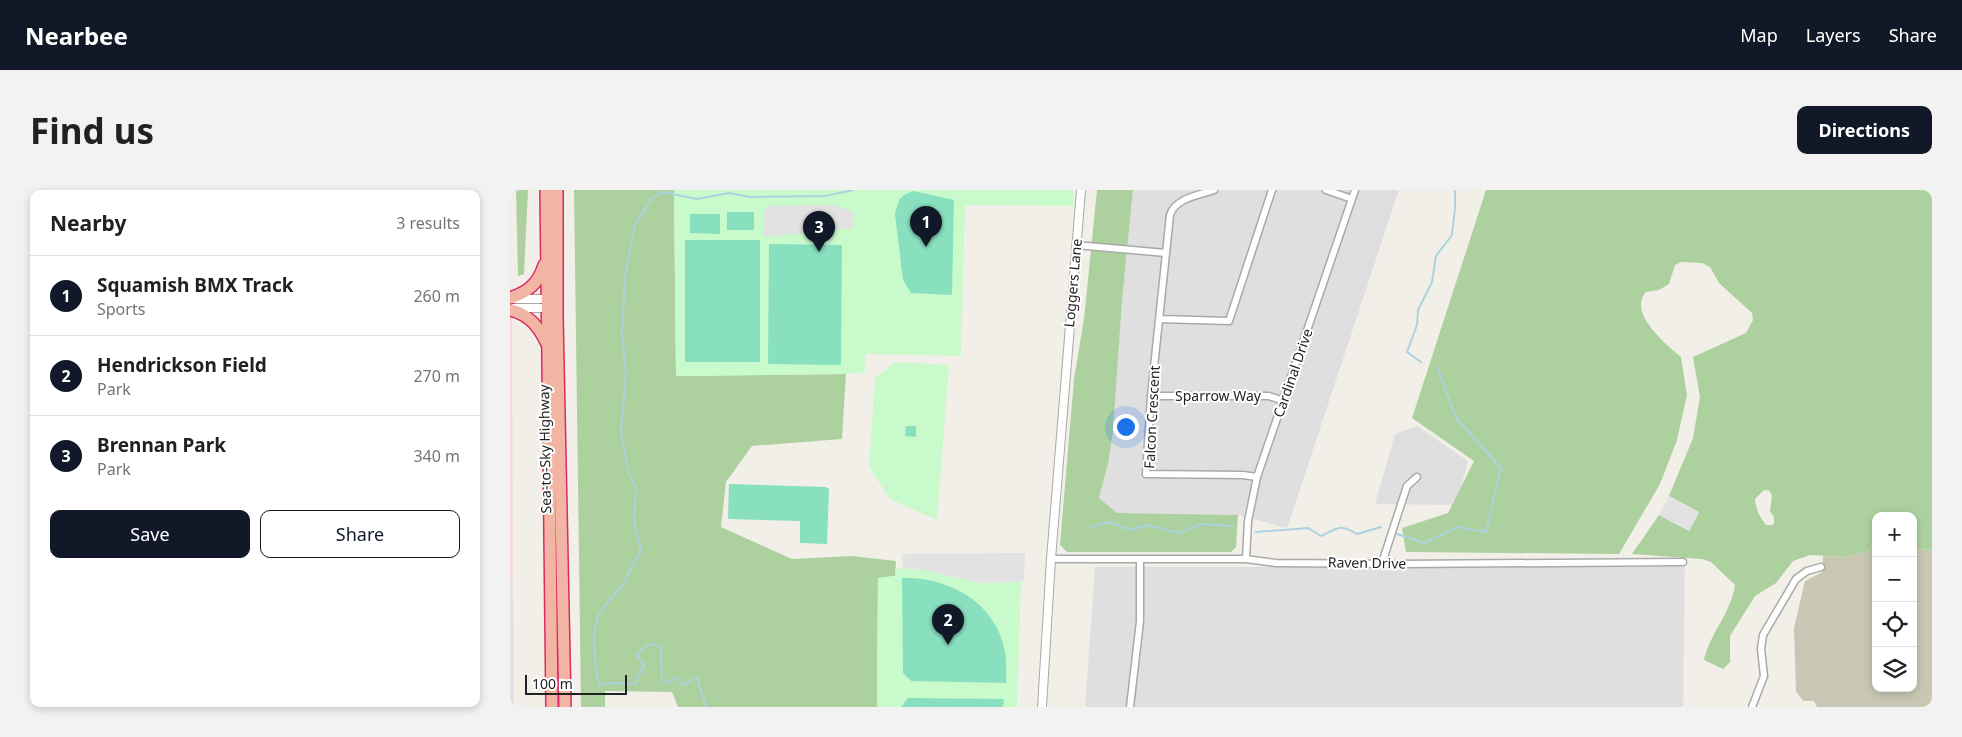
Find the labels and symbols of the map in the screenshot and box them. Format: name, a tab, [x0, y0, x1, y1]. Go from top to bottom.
pin: 1	[910, 206, 942, 247]
pin: 3	[803, 211, 835, 252]
street label: Loggers Lane	[1059, 238, 1086, 328]
street label: Cardinal Drive	[1268, 326, 1317, 420]
street label: Falcon Crescent	[1139, 365, 1164, 469]
street label: Sea-to-Sky Highway	[534, 383, 555, 514]
street label: Sparrow Way	[1175, 386, 1262, 405]
your location	[1113, 414, 1139, 440]
street label: Raven Drive	[1328, 552, 1407, 573]
pin: 2	[932, 604, 964, 645]
scale bar	[525, 672, 628, 695]

